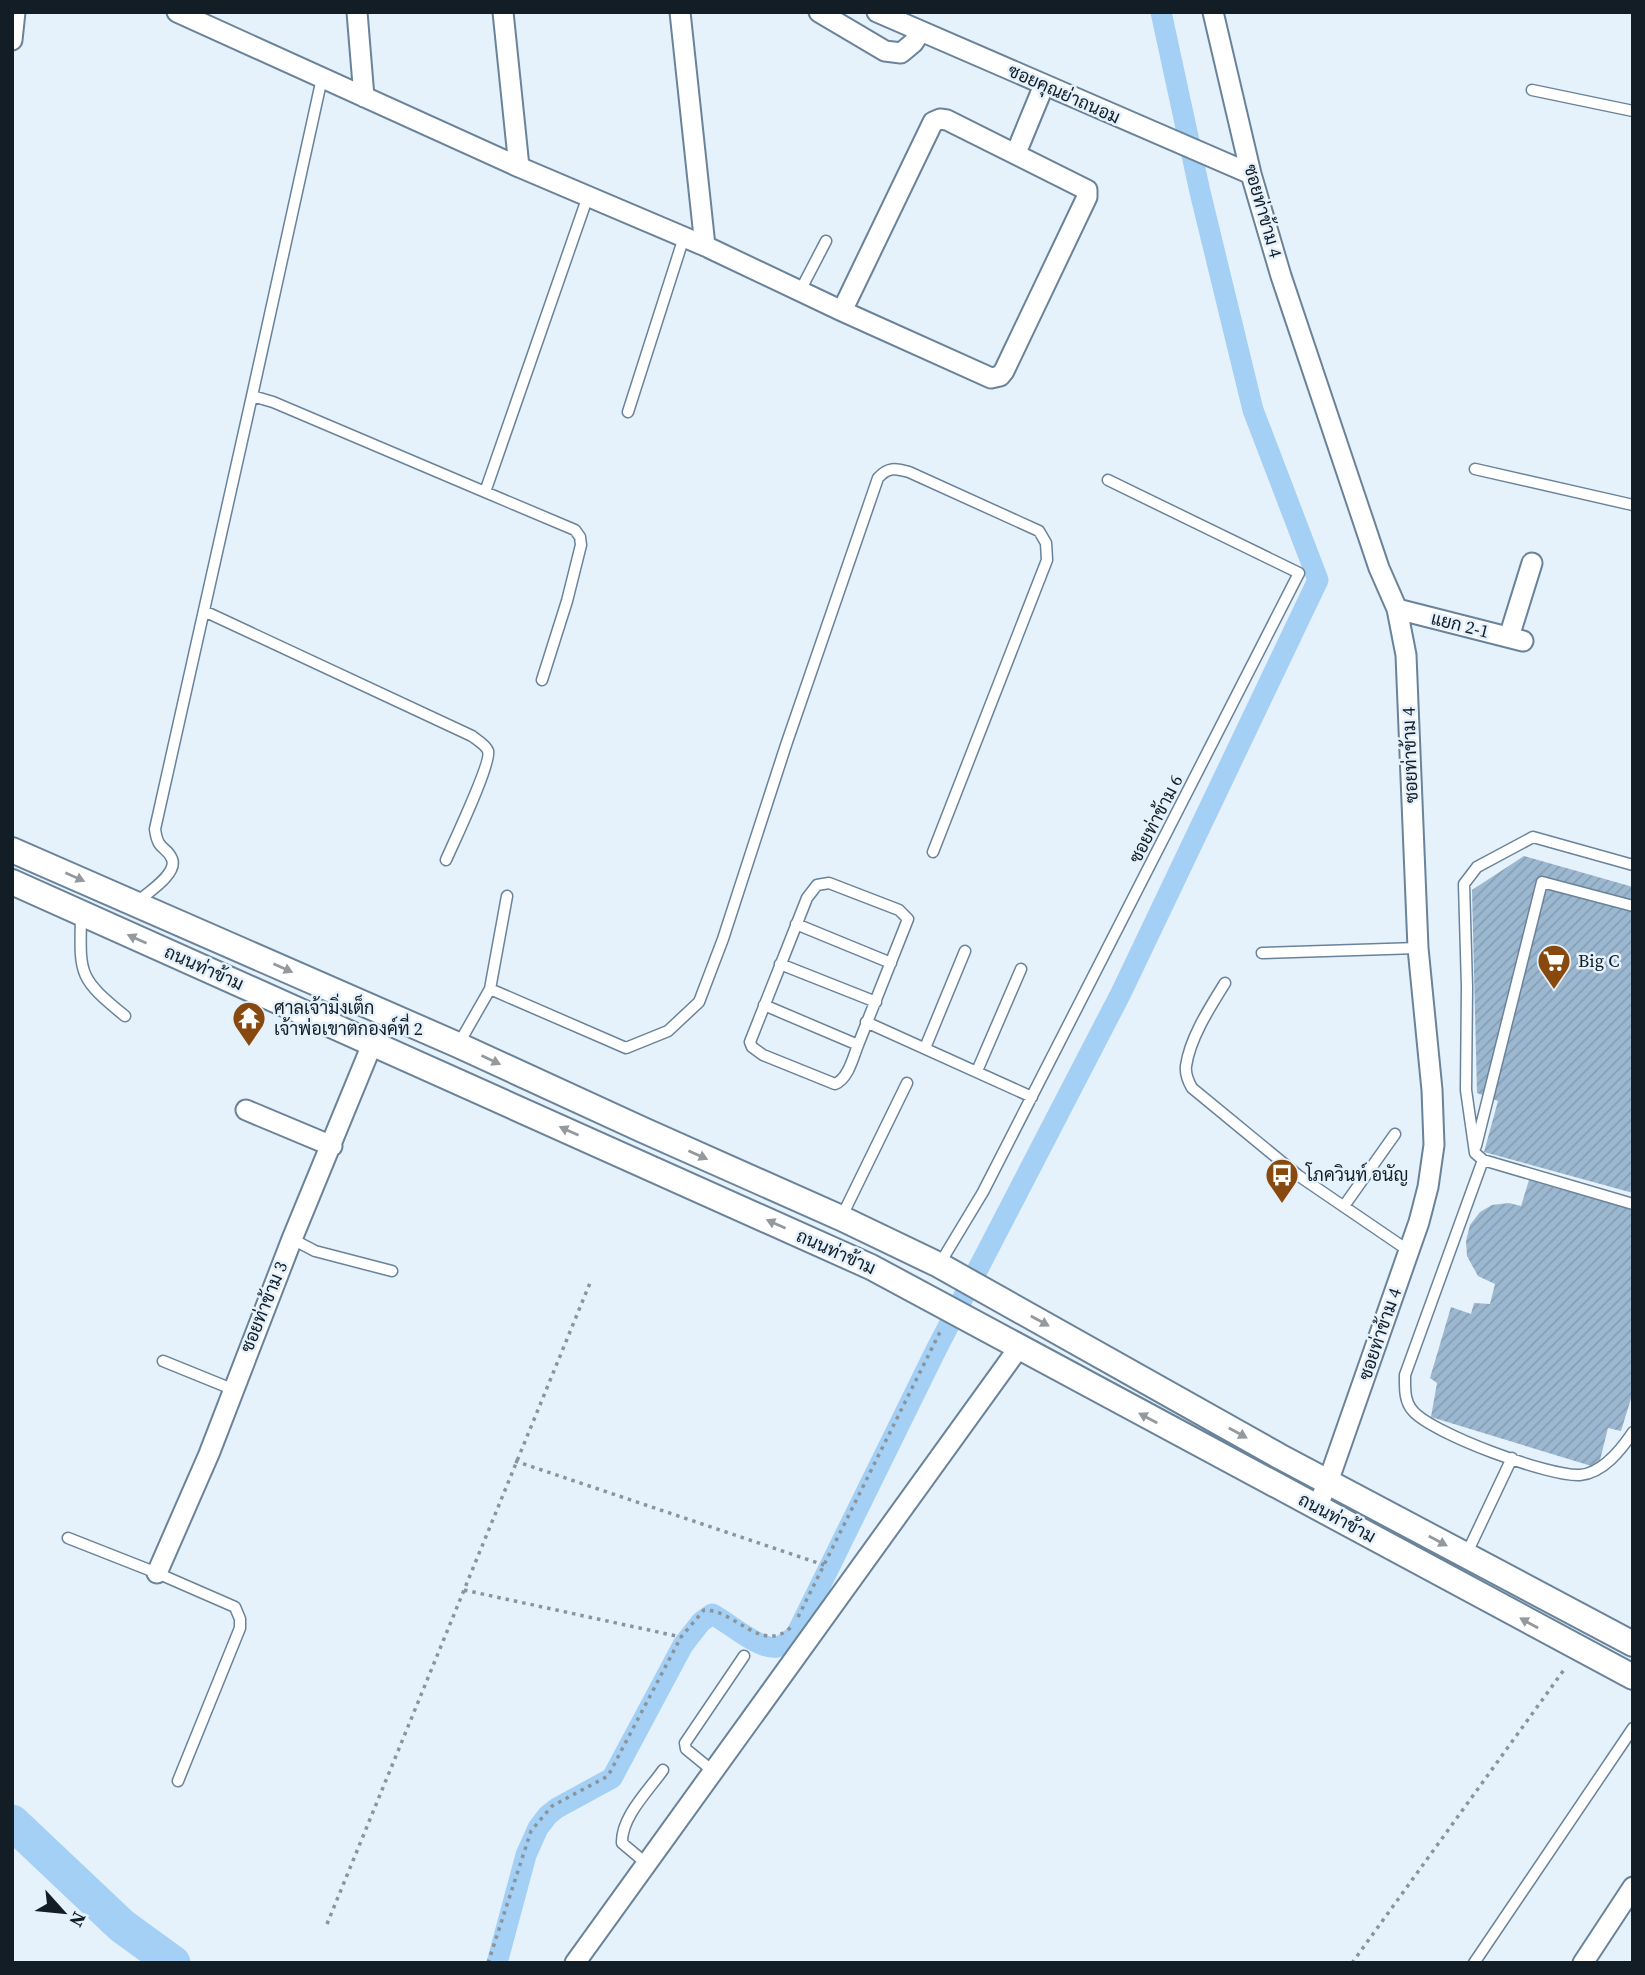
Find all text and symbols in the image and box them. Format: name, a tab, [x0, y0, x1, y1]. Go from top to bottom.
street label: ซอยคุณย่าถนอม	[1004, 58, 1124, 129]
street label: ซอยท่าข้าม 4	[1238, 161, 1289, 261]
street label: แยก 2-1	[1429, 605, 1492, 644]
street label: ซอยท่าข้าม 4	[1395, 707, 1424, 804]
street label: ซอยท่าข้าม 6	[1123, 770, 1189, 867]
one-way arrow	[65, 871, 85, 883]
one-way arrow	[127, 933, 148, 944]
street label: ถนนท่าข้าม	[161, 939, 248, 996]
supermarket icon: Big C	[1535, 942, 1573, 991]
place label: Big C	[1578, 948, 1620, 973]
one-way arrow	[273, 963, 294, 974]
place label: ศาลเจ้ามิ่งเต็ก เจ้าพ่อเขาตกองค์ที่ 2	[274, 993, 423, 1041]
temple icon: ศาลเจ้ามิ่งเต็ก เจ้าพ่อเขาตกองค์ที่ 2	[230, 999, 268, 1048]
one-way arrow	[481, 1054, 501, 1066]
one-way arrow	[559, 1125, 579, 1137]
one-way arrow	[688, 1149, 708, 1161]
bus stop icon: โภควินท์ อนัญ	[1263, 1156, 1301, 1205]
place label: โภควินท์ อนัญ	[1305, 1162, 1408, 1187]
one-way arrow	[766, 1218, 786, 1230]
street label: ถนนท่าข้าม	[793, 1223, 880, 1280]
street label: ซอยท่าข้าม 3	[234, 1258, 293, 1356]
street label: ซอยท่าข้าม 4	[1352, 1284, 1407, 1383]
one-way arrow	[1030, 1315, 1049, 1327]
one-way arrow	[1138, 1412, 1158, 1424]
one-way arrow	[1228, 1427, 1248, 1439]
street label: ถนนท่าข้าม	[1294, 1487, 1380, 1548]
one-way arrow	[1428, 1535, 1448, 1546]
one-way arrow	[1520, 1617, 1539, 1629]
north arrow	[28, 1877, 98, 1947]
text: N	[63, 1908, 93, 1932]

